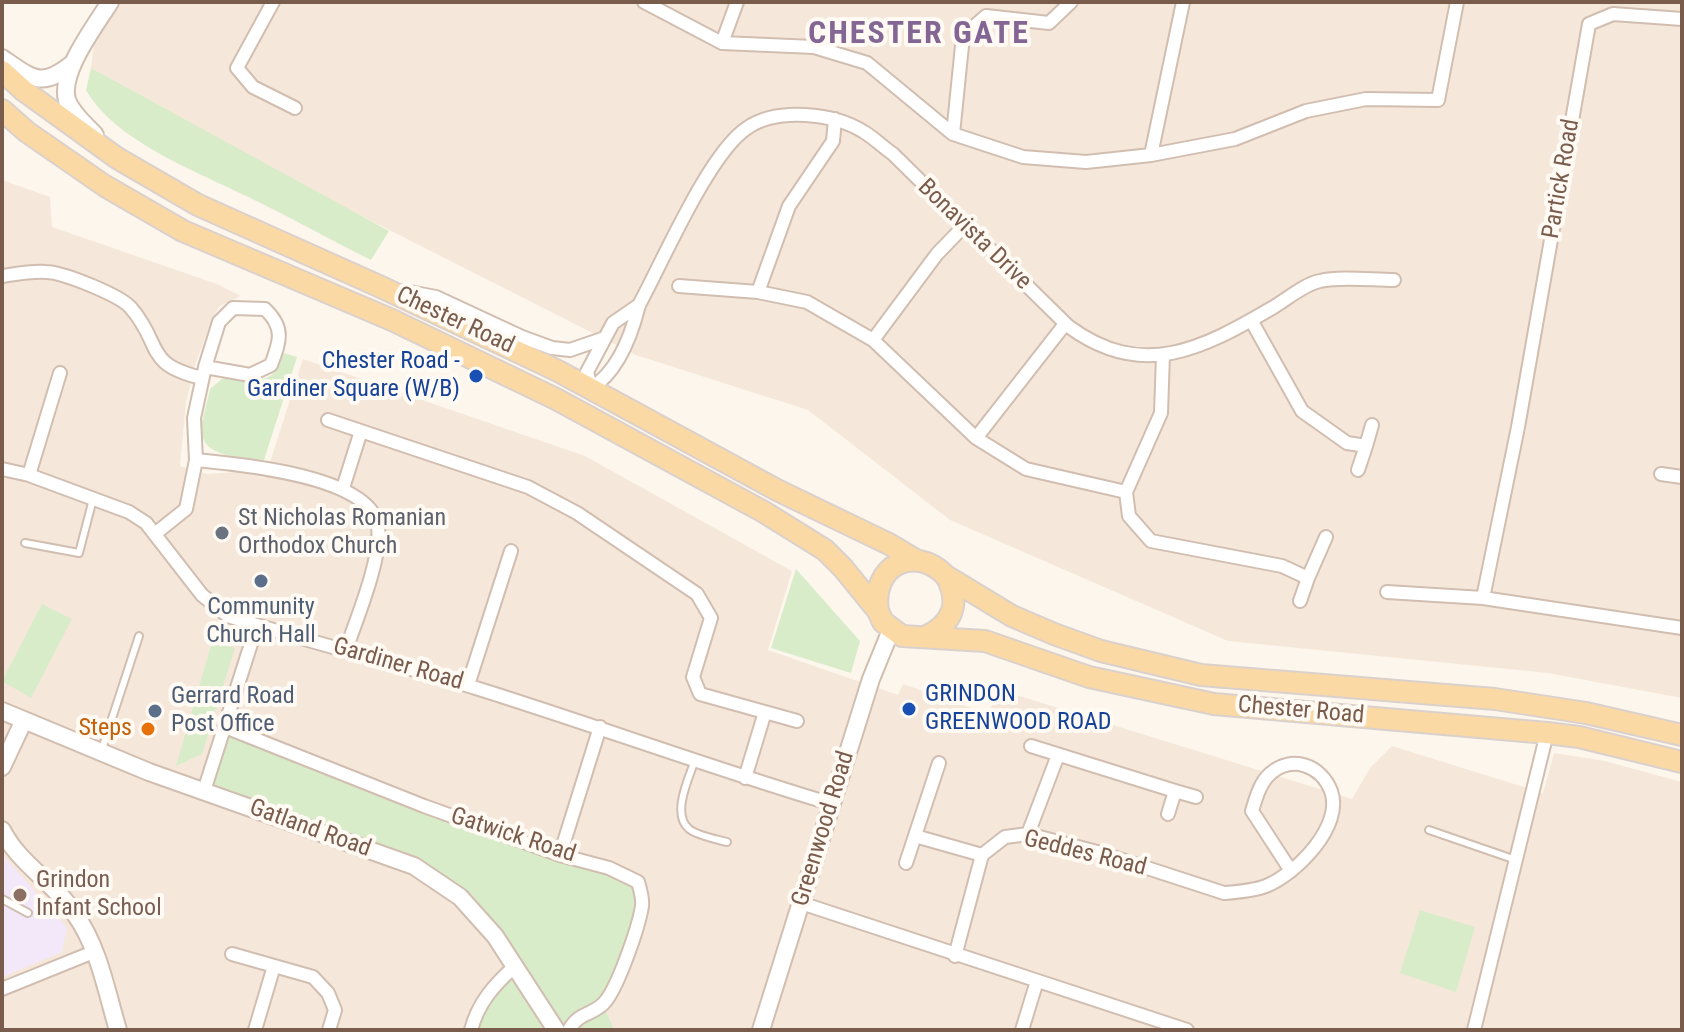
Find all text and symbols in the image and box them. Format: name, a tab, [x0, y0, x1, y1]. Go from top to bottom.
district label: CHESTER GATE	[808, 16, 1030, 54]
street label: Partick Road	[1537, 117, 1587, 241]
street label: Bonavista Drive	[911, 174, 1037, 296]
street label: Chester Road	[391, 281, 519, 361]
place label: Chester Road - Gardiner Square (W/B)	[247, 348, 460, 404]
marker: Chester Road - Gardiner Square (W/B)	[467, 367, 485, 385]
place label: St Nicholas Romanian Orthodox Church	[238, 505, 446, 561]
marker: St Nicholas Romanian Orthodox Church	[213, 524, 231, 542]
marker: Community Church Hall	[252, 572, 270, 590]
place label: Community Church Hall	[206, 594, 316, 650]
street label: Gardiner Road	[330, 633, 466, 697]
place label: GRINDON GREENWOOD ROAD	[925, 681, 1111, 737]
place label: Gerrard Road Post Office	[171, 683, 295, 739]
street label: Chester Road	[1237, 691, 1365, 731]
marker: GRINDON GREENWOOD ROAD	[900, 700, 918, 718]
marker: Gerrard Road Post Office	[146, 702, 164, 720]
place label: Steps	[78, 715, 132, 743]
marker: Steps	[139, 720, 157, 738]
street label: Greenwood Road	[787, 748, 861, 910]
street label: Gatland Road	[245, 794, 375, 864]
street label: Gatwick Road	[447, 802, 579, 870]
street label: Geddes Road	[1021, 825, 1149, 883]
place label: Grindon Infant School	[36, 867, 162, 923]
marker: Grindon Infant School	[11, 886, 29, 904]

